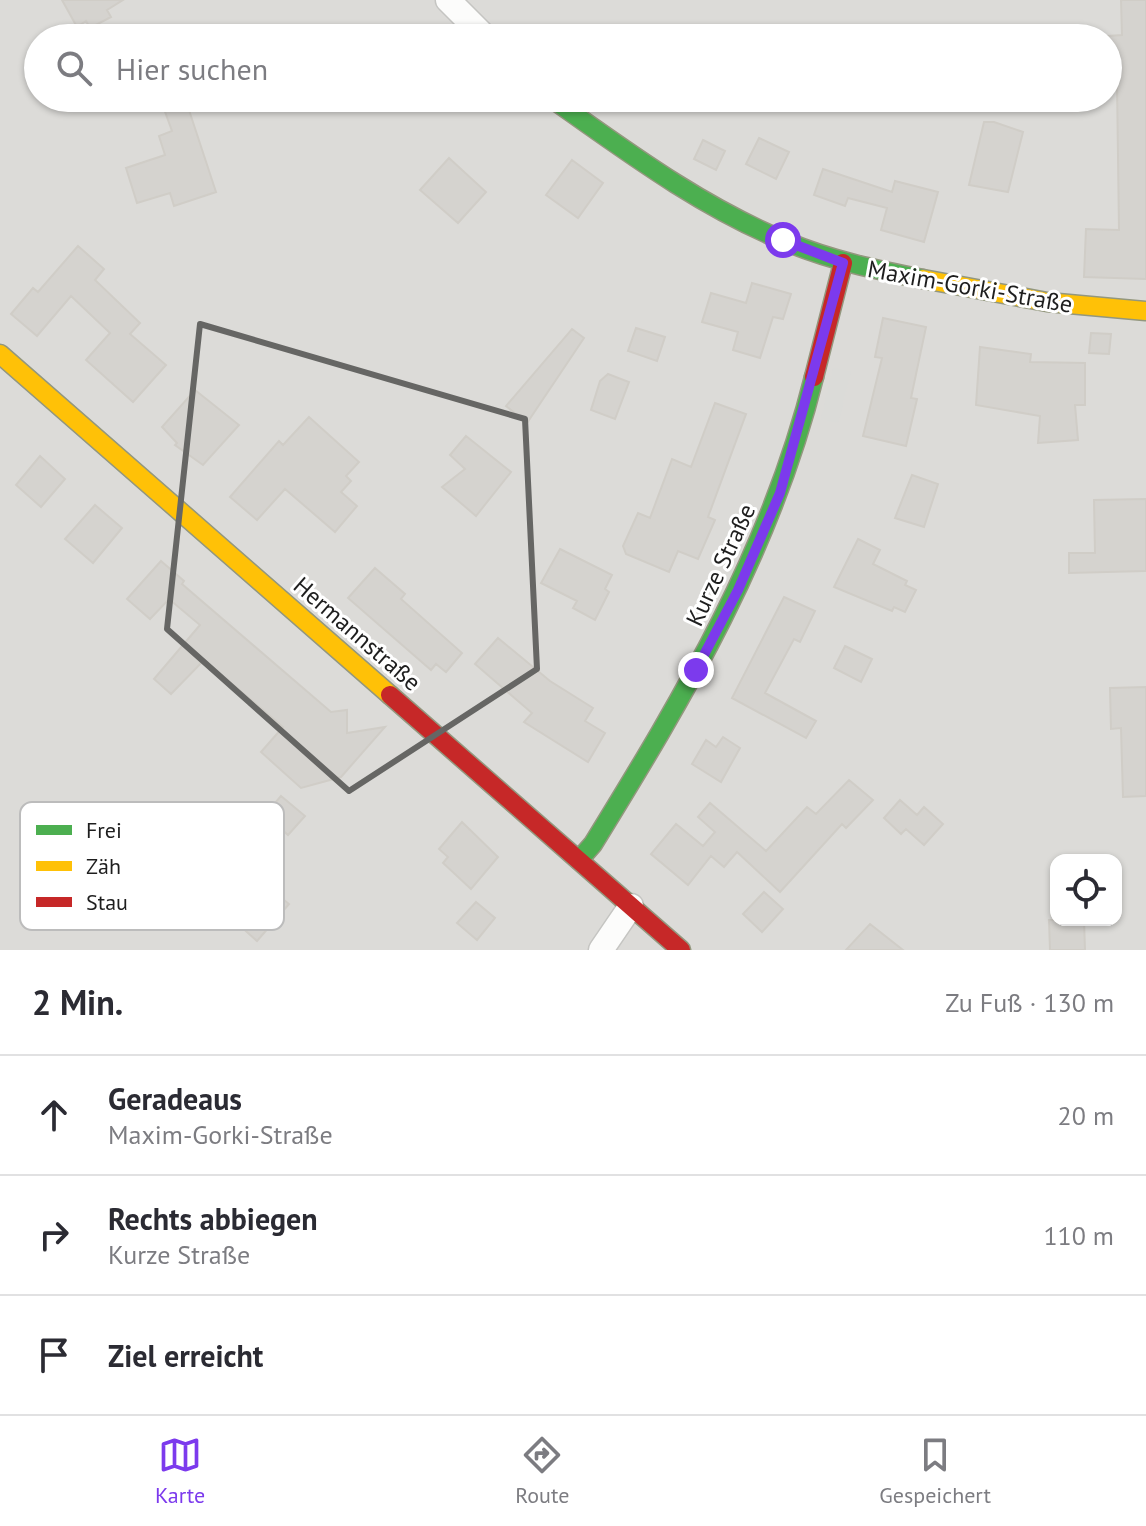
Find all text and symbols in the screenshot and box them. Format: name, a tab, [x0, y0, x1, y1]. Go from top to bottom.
search box	[24, 24, 1122, 112]
icon: search	[52, 46, 96, 90]
text: Hier suchen	[116, 49, 268, 88]
route start	[765, 222, 801, 258]
street label: Maxim-Gorki-Straße	[865, 253, 1075, 320]
street label: Kurze Straße	[679, 499, 762, 631]
street label: Hermannstraße	[287, 570, 427, 697]
route end	[678, 652, 714, 688]
legend	[20, 802, 284, 930]
text: Frei	[86, 816, 122, 844]
text: Zäh	[86, 852, 121, 880]
map controls	[1050, 854, 1122, 926]
button: locate	[1050, 854, 1122, 926]
text: Stau	[86, 888, 128, 916]
text: 2 Min.	[32, 980, 123, 1024]
text: Zu Fuß · 130 m	[945, 986, 1114, 1019]
text: Geradeaus	[108, 1079, 242, 1118]
icon: ahead	[32, 1093, 76, 1137]
text: 20 m	[1058, 1099, 1114, 1132]
text: Maxim-Gorki-Straße	[108, 1118, 333, 1151]
text: Rechts abbiegen	[108, 1199, 318, 1238]
icon: right	[32, 1213, 76, 1257]
text: 110 m	[1043, 1219, 1114, 1252]
text: Kurze Straße	[108, 1238, 250, 1271]
icon: arrive	[32, 1333, 76, 1377]
text: Ziel erreicht	[108, 1336, 263, 1375]
tab: Karte	[155, 1433, 205, 1509]
tab: Route	[515, 1433, 569, 1509]
tab: Gespeichert	[879, 1433, 991, 1509]

